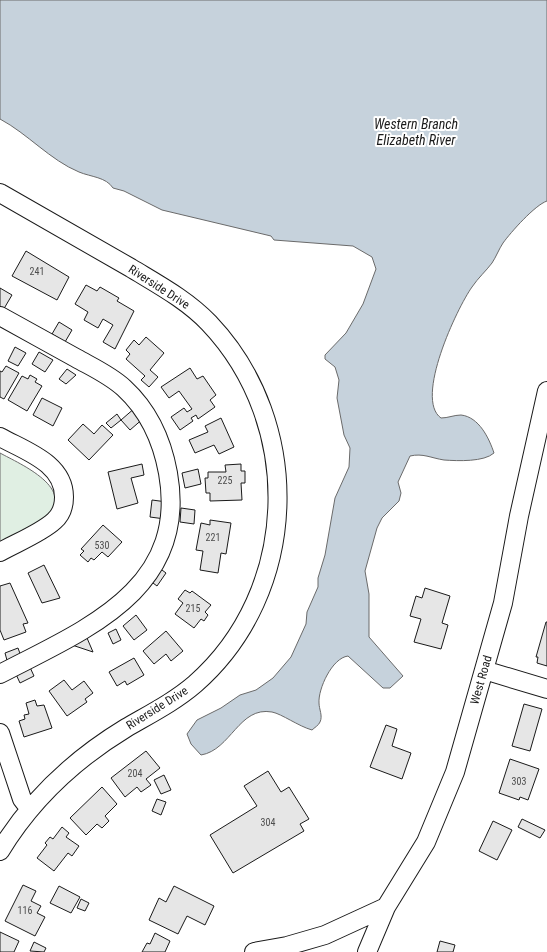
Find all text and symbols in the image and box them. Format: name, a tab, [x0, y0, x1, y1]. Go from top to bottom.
water label: Western Branch Elizabeth River	[374, 116, 458, 148]
street label: Riverside Drive	[126, 262, 192, 312]
house number: 241	[30, 266, 44, 277]
house number: 225	[218, 475, 232, 486]
house number: 221	[206, 532, 220, 543]
house number: 530	[95, 540, 109, 551]
house number: 215	[186, 603, 200, 614]
street label: West Road	[467, 654, 495, 706]
street label: Riverside Drive	[124, 683, 191, 732]
house number: 204	[128, 768, 142, 779]
house number: 303	[512, 776, 526, 787]
house number: 304	[261, 817, 275, 828]
house number: 116	[18, 905, 32, 916]

